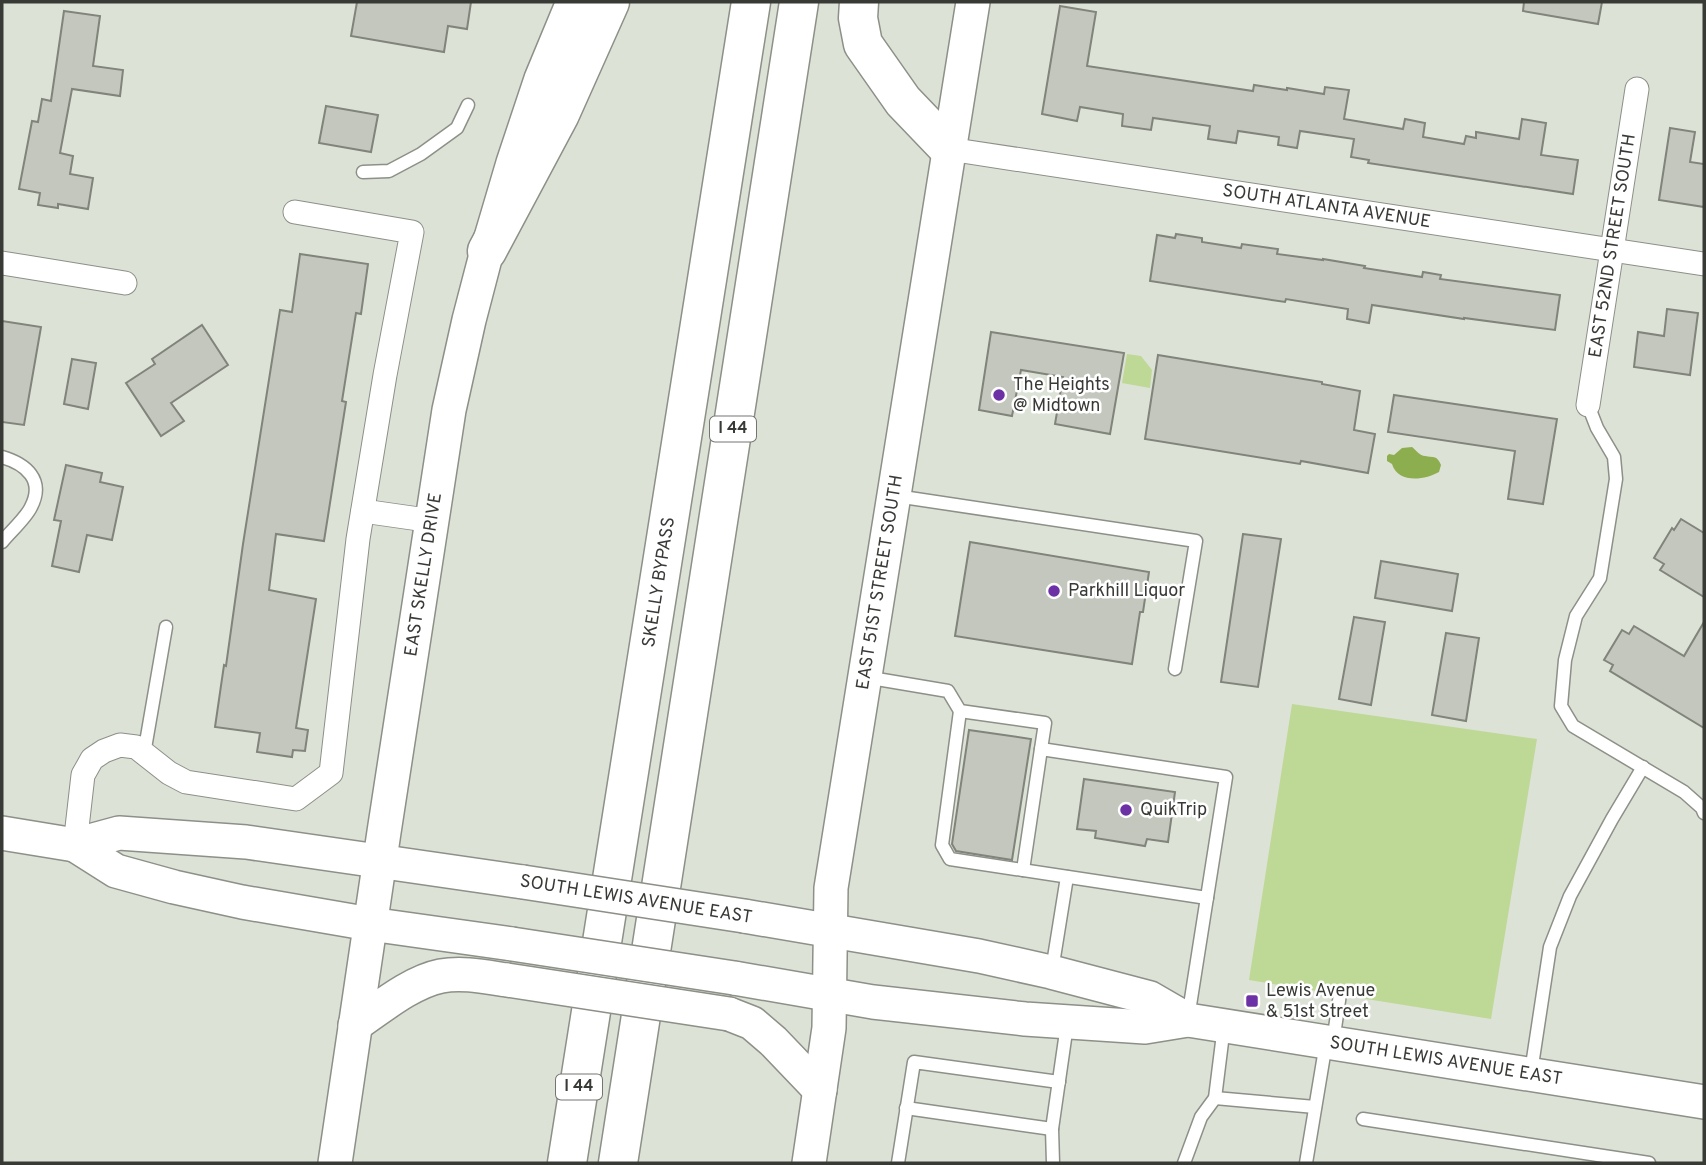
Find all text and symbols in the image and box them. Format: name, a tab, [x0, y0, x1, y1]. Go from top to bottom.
street label: EAST 52ND STREET SOUTH	[1584, 132, 1641, 359]
street label: SOUTH ATLANTA AVENUE	[1221, 179, 1432, 234]
place label: The Heights @ Midtown	[1013, 374, 1110, 418]
marker: The Heights @ Midtown	[991, 387, 1007, 403]
road number: I 44	[710, 416, 756, 442]
street label: EAST 51ST STREET SOUTH	[851, 473, 909, 691]
street label: EAST SKELLY DRIVE	[400, 491, 448, 658]
street label: SKELLY BYPASS	[637, 515, 681, 649]
place label: Parkhill Liquor	[1068, 580, 1185, 603]
marker: Parkhill Liquor	[1046, 583, 1062, 599]
place label: QuikTrip	[1140, 799, 1207, 822]
marker: QuikTrip	[1118, 802, 1134, 818]
street label: SOUTH LEWIS AVENUE EAST	[518, 870, 754, 930]
place label: Lewis Avenue & 51st Street	[1266, 980, 1375, 1024]
marker: Lewis Avenue & 51st Street	[1244, 993, 1260, 1009]
street label: SOUTH LEWIS AVENUE EAST	[1328, 1031, 1564, 1091]
road number: I 44	[556, 1074, 602, 1100]

